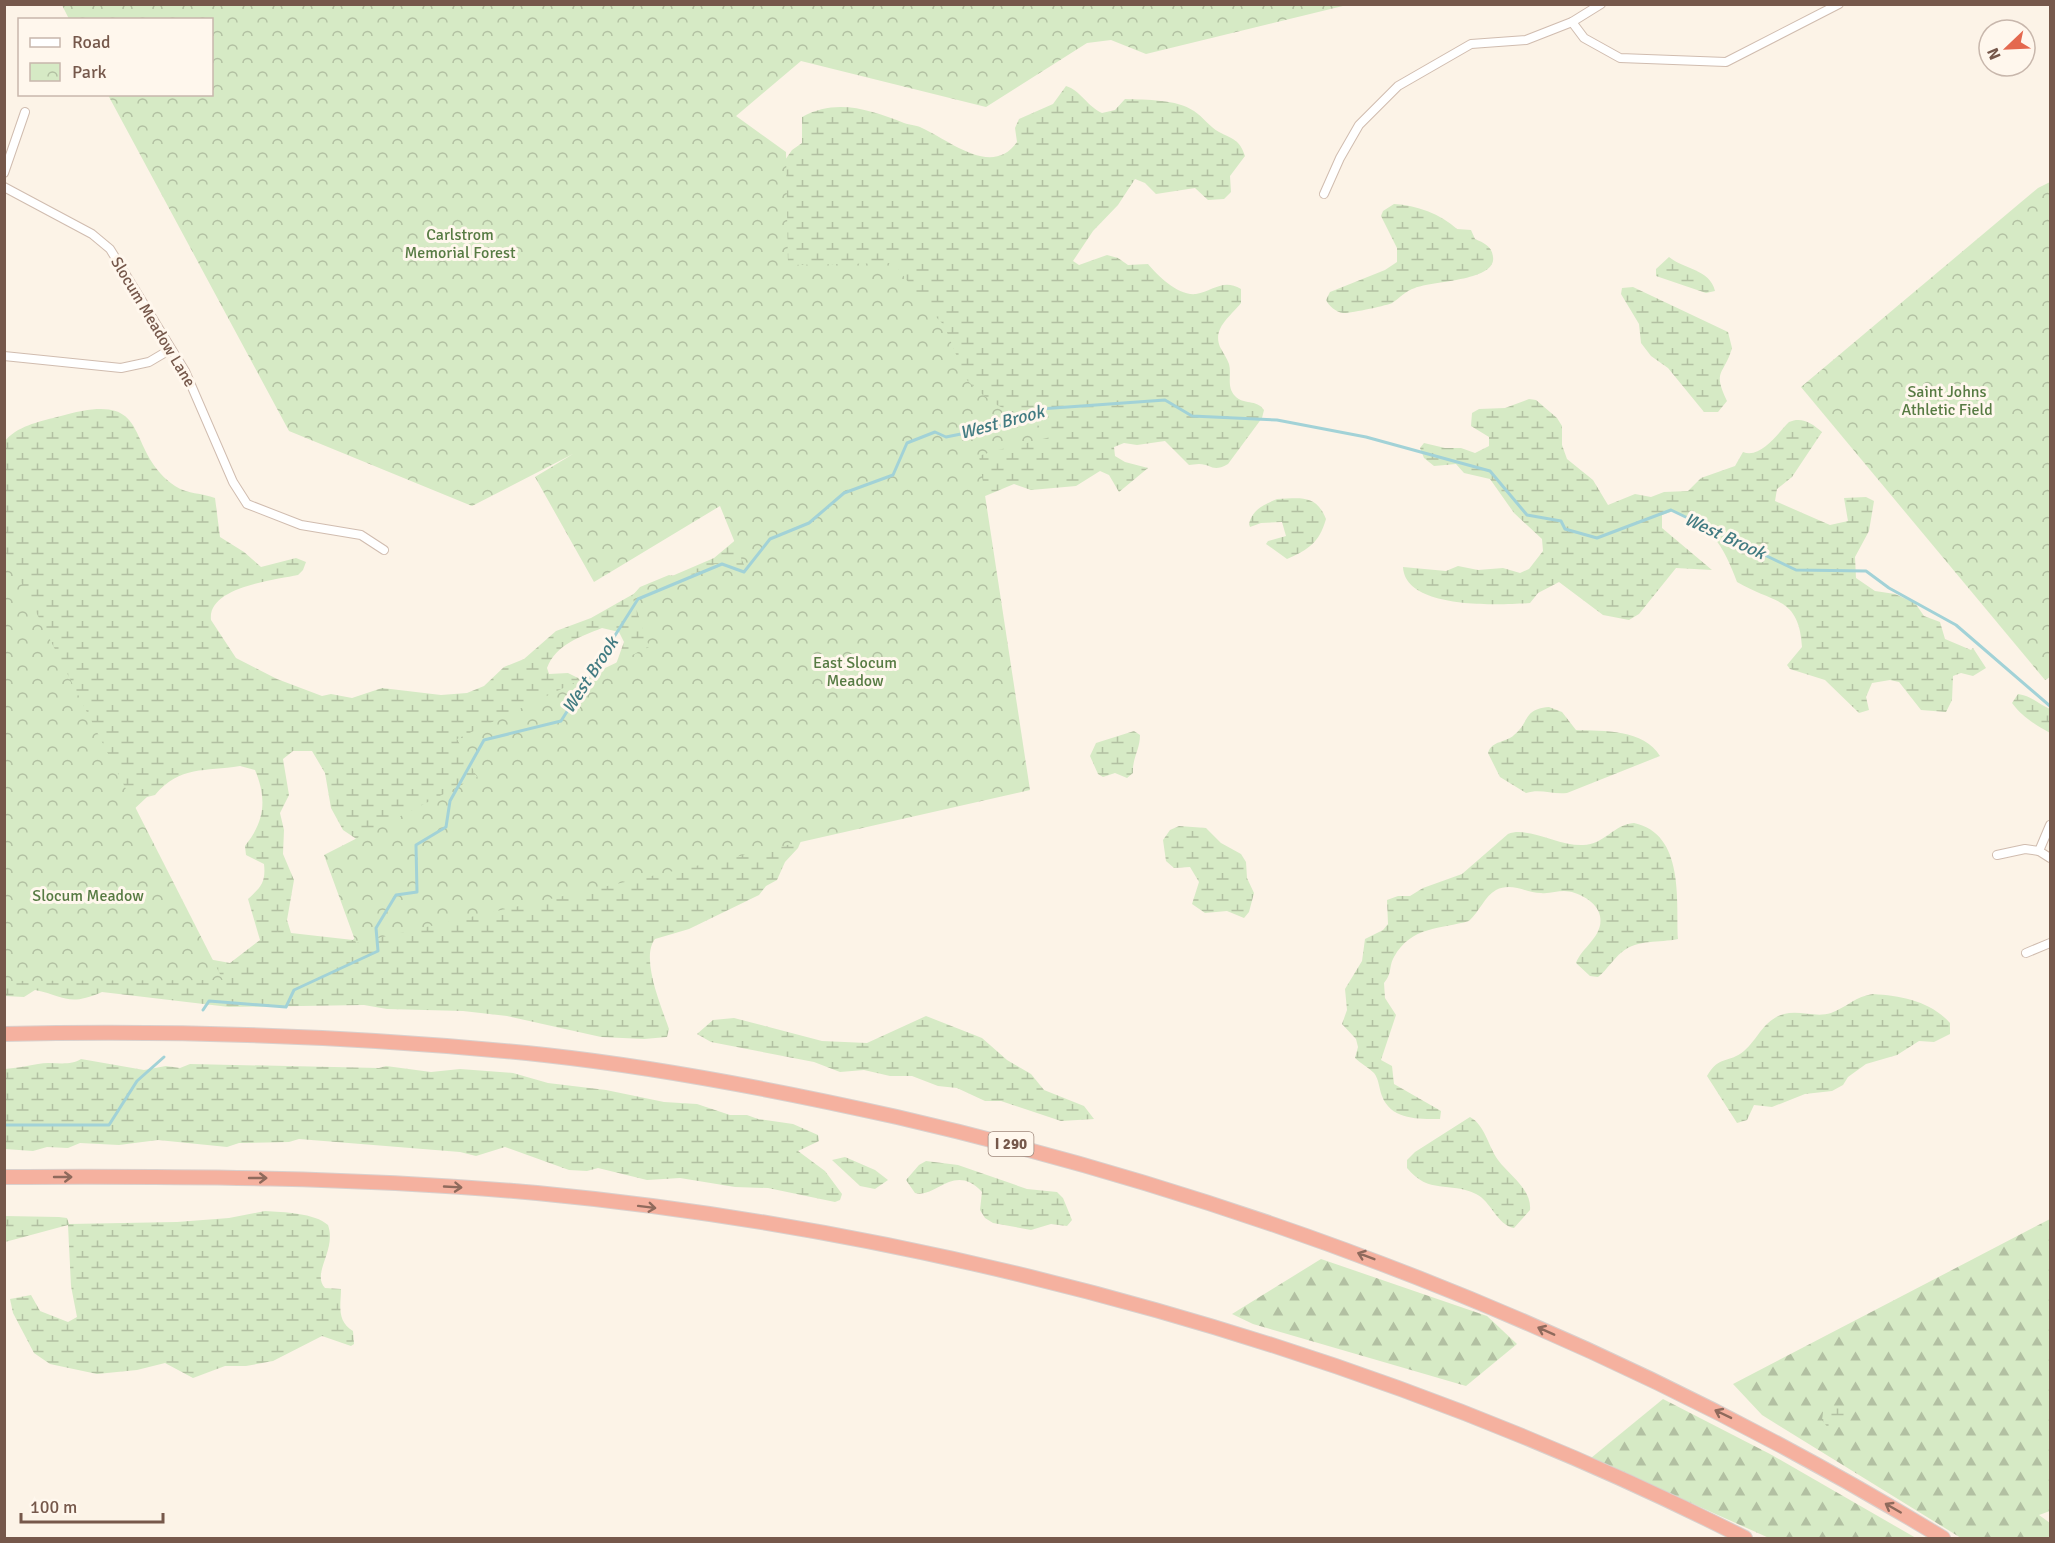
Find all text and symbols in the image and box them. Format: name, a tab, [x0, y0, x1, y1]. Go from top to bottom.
legend	[18, 18, 213, 96]
north arrow	[1977, 18, 2037, 78]
text: Road	[72, 31, 111, 53]
text: N	[1983, 44, 2005, 63]
text: Park	[72, 61, 107, 83]
park label: Carlstrom Memorial Forest	[404, 225, 516, 263]
street label: Slocum Meadow Lane	[106, 253, 200, 391]
park label: Saint Johns Athletic Field	[1901, 382, 1993, 420]
water label: West Brook	[957, 400, 1048, 444]
water label: West Brook	[1681, 508, 1771, 565]
water label: West Brook	[557, 631, 624, 717]
park label: East Slocum Meadow	[813, 653, 897, 691]
park label: Slocum Meadow	[32, 886, 144, 906]
road number: I 290	[988, 1132, 1034, 1156]
one-way arrow	[52, 1171, 72, 1183]
one-way arrow	[247, 1172, 267, 1184]
one-way arrow	[442, 1182, 462, 1193]
one-way arrow	[636, 1201, 656, 1212]
one-way arrow	[1357, 1250, 1376, 1261]
one-way arrow	[1538, 1324, 1556, 1336]
one-way arrow	[1714, 1408, 1732, 1420]
scale bar	[21, 1486, 164, 1524]
text: 100 m	[30, 1496, 77, 1518]
one-way arrow	[1885, 1502, 1902, 1514]

